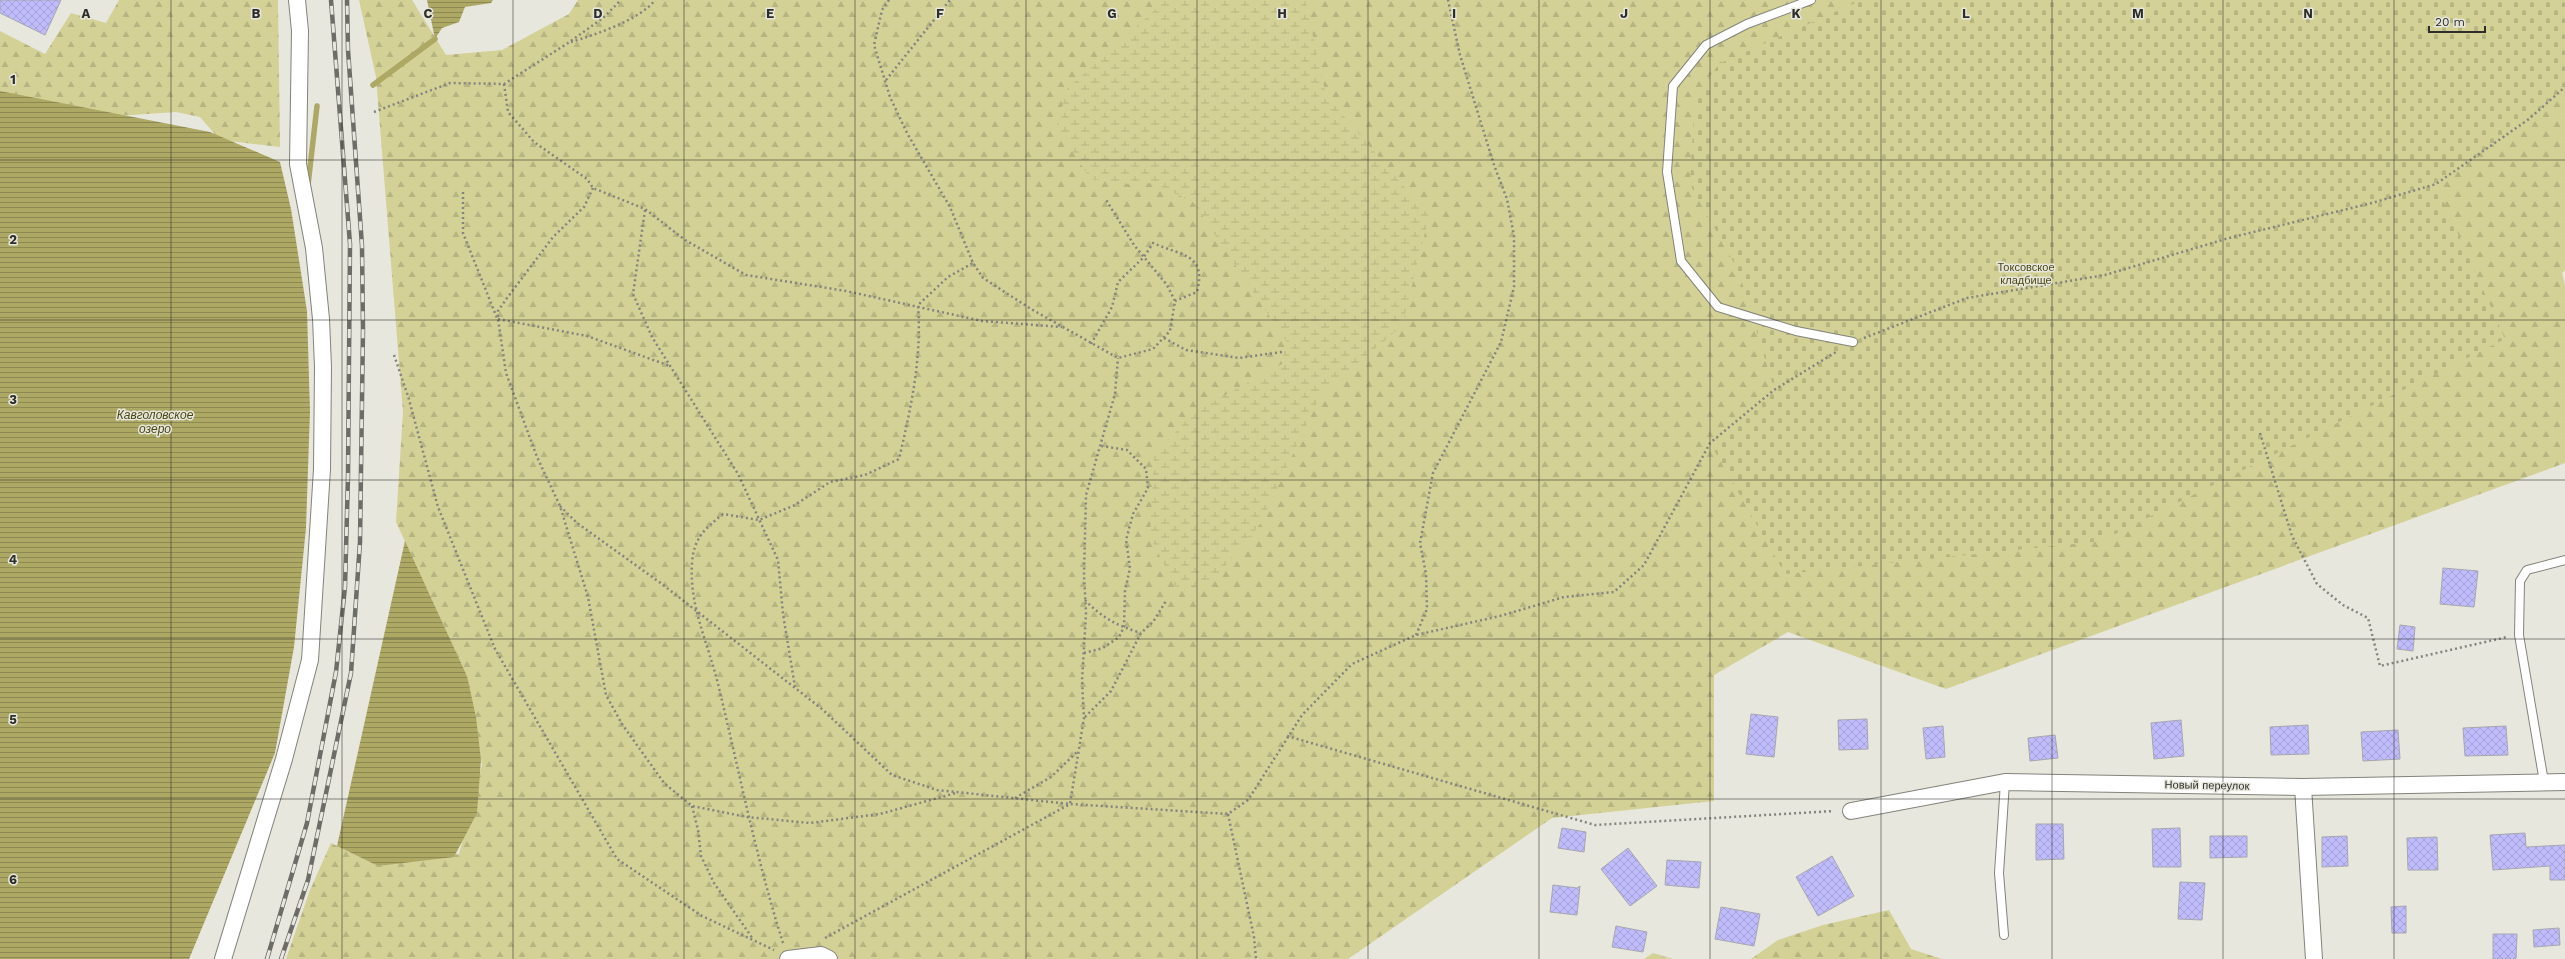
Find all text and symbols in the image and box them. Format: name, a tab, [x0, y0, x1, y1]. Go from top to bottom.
text: A	[82, 6, 91, 21]
text: B	[252, 6, 261, 21]
text: C	[424, 6, 433, 21]
text: D	[593, 6, 603, 21]
text: E	[766, 6, 774, 21]
text: F	[936, 6, 944, 21]
text: G	[1107, 6, 1117, 21]
text: H	[1277, 6, 1287, 21]
text: I	[1452, 6, 1456, 21]
text: J	[1620, 6, 1628, 21]
text: K	[1791, 6, 1801, 21]
text: L	[1962, 6, 1970, 21]
text: M	[2132, 6, 2144, 21]
text: N	[2303, 6, 2313, 21]
scale bar	[2429, 8, 2485, 34]
text: 20 m	[2435, 15, 2465, 29]
text: 1	[10, 72, 16, 87]
text: 2	[9, 232, 17, 247]
park label: Токсовское кладбище	[1997, 261, 2055, 287]
text: 3	[9, 392, 17, 407]
water label: Кавголовское озеро	[117, 408, 194, 436]
text: 4	[9, 552, 18, 567]
text: 5	[9, 712, 17, 727]
street label: Новый переулок	[2165, 778, 2250, 793]
text: 6	[9, 872, 17, 887]

